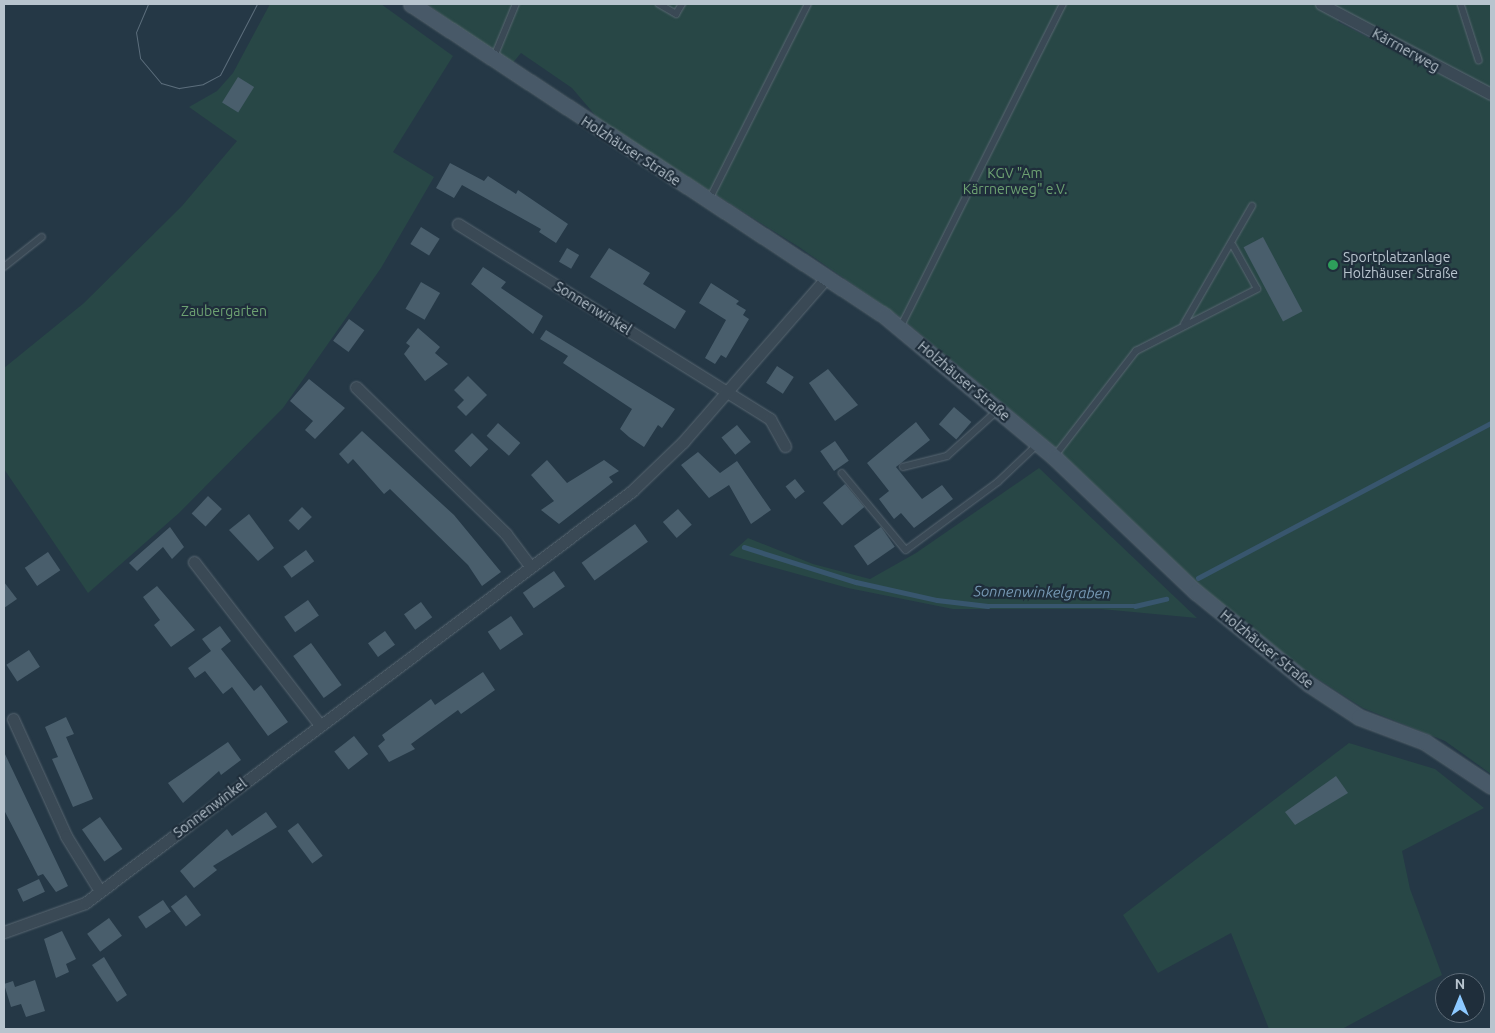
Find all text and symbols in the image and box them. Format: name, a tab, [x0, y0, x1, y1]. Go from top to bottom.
street label: Kärrnerweg	[1369, 25, 1443, 75]
street label: Holzhäuser Straße	[578, 113, 684, 189]
park label: KGV "Am Kärrnerweg" e.V.	[963, 165, 1067, 198]
place label: Sportplatzanlage Holzhäuser Straße	[1343, 249, 1458, 282]
marker: Sportplatzanlage Holzhäuser Straße	[1327, 259, 1339, 271]
street label: Sonnenwinkel	[551, 278, 635, 338]
park label: Zaubergarten	[181, 303, 267, 319]
street label: Holzhäuser Straße	[915, 338, 1013, 424]
water label: Sonnenwinkelgraben	[973, 582, 1111, 602]
street label: Holzhäuser Straße	[1217, 606, 1317, 692]
street label: Sonnenwinkel	[170, 775, 250, 841]
north arrow	[1435, 973, 1485, 1023]
text: N	[1455, 976, 1465, 992]

